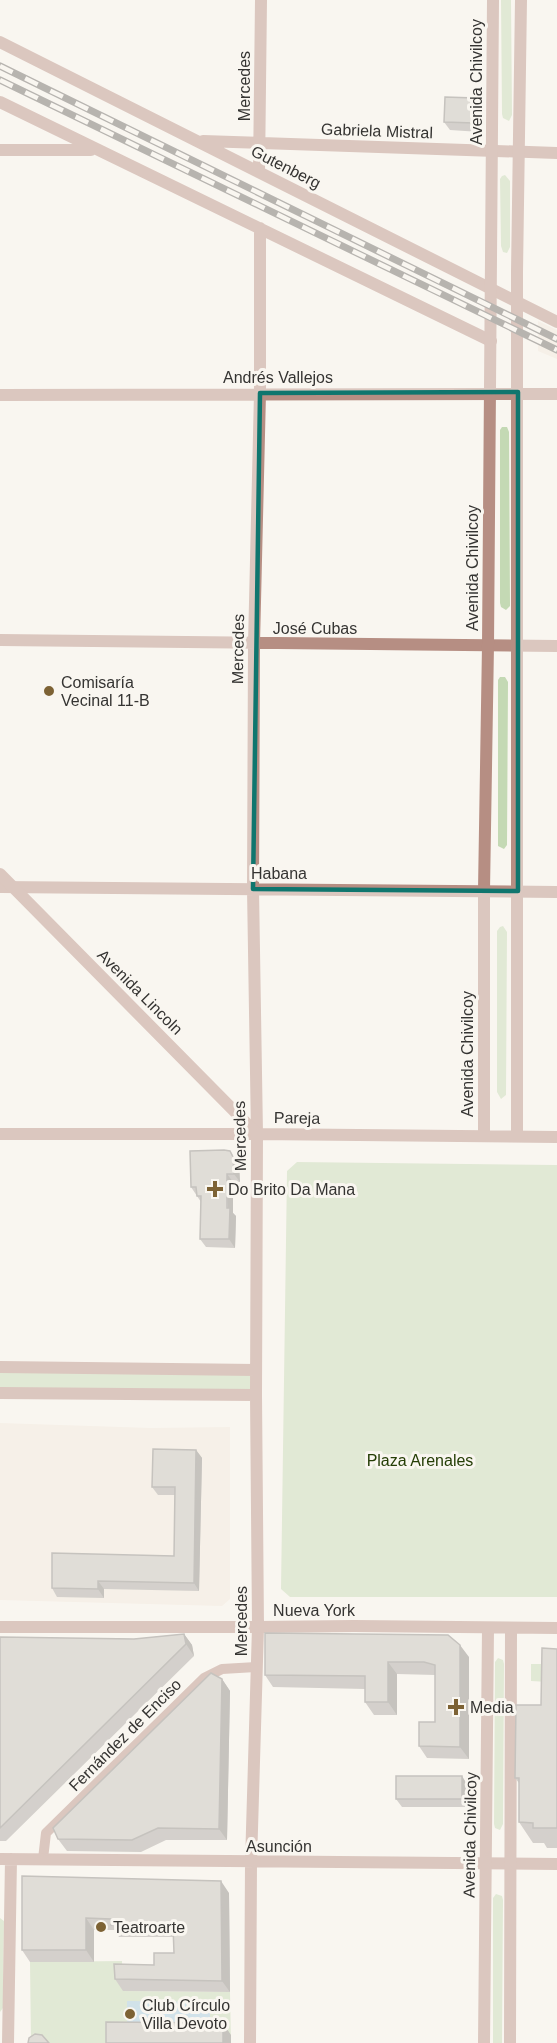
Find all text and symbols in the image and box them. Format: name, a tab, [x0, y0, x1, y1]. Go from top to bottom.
street label: Avenida Chivilcoy	[468, 19, 485, 145]
street label: Mercedes	[236, 51, 253, 121]
street label: Gabriela Mistral	[321, 121, 433, 141]
street label: Gutenberg	[248, 142, 324, 192]
street label: Andrés Vallejos	[223, 369, 333, 386]
street label: Avenida Chivilcoy	[464, 505, 481, 631]
street label: Mercedes	[229, 614, 247, 684]
street label: José Cubas	[273, 620, 357, 637]
place label: Comisaría Vecinal 11-B	[61, 674, 150, 709]
marker: Comisaría Vecinal 11-B	[42, 684, 56, 698]
street label: Habana	[251, 865, 307, 882]
street label: Avenida Lincoln	[94, 946, 186, 1038]
street label: Avenida Chivilcoy	[459, 991, 476, 1117]
street label: Mercedes	[231, 1101, 249, 1171]
street label: Pareja	[274, 1109, 320, 1127]
marker: Do Brito Da Mana	[206, 1180, 224, 1198]
place label: Do Brito Da Mana	[228, 1181, 355, 1198]
park label: Plaza Arenales	[367, 1452, 473, 1469]
street label: Mercedes	[233, 1586, 250, 1656]
street label: Nueva York	[273, 1602, 356, 1619]
street label: Fernández de Enciso	[66, 1675, 185, 1794]
marker: Media	[447, 1698, 465, 1716]
place label: Media	[470, 1699, 514, 1716]
street label: Avenida Chivilcoy	[460, 1772, 480, 1898]
street label: Asunción	[246, 1838, 312, 1855]
place label: Teatroarte	[113, 1919, 185, 1936]
marker: Teatroarte	[94, 1920, 108, 1934]
place label: Club Círculo Villa Devoto	[142, 1997, 230, 2032]
marker: Club Círculo Villa Devoto	[123, 2007, 137, 2021]

